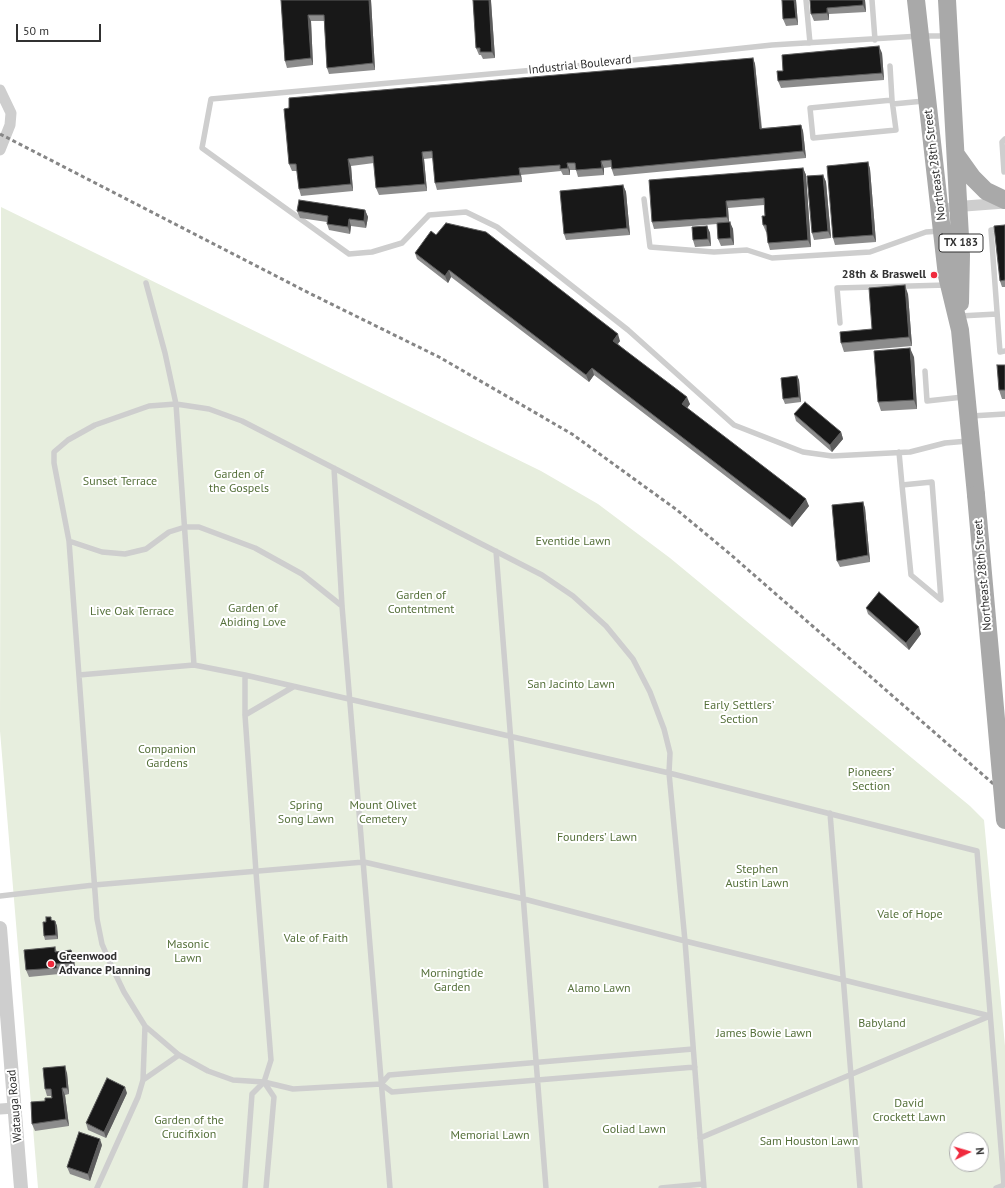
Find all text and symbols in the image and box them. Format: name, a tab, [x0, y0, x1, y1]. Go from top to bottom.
scale bar	[18, 16, 103, 42]
text: 50 m	[23, 23, 49, 38]
street label: Industrial Boulevard	[528, 52, 632, 78]
street label: Northeast 28th Street	[921, 109, 949, 221]
road number: TX 183	[939, 234, 983, 252]
place label: 28th & Braswell	[842, 268, 926, 282]
marker: 28th & Braswell	[929, 270, 939, 280]
park label: Garden of the Gospels	[209, 468, 269, 496]
park label: Sunset Terrace	[83, 475, 157, 489]
street label: Northeast 28th Street	[971, 519, 995, 631]
park label: Eventide Lawn	[535, 535, 611, 549]
park label: Garden of Contentment	[388, 589, 454, 617]
park label: Garden of Abiding Love	[220, 602, 286, 630]
park label: Live Oak Terrace	[90, 605, 174, 619]
park label: San Jacinto Lawn	[527, 678, 615, 692]
park label: Early Settlers’ Section	[704, 699, 774, 727]
park label: Companion Gardens	[138, 743, 196, 771]
park label: Pioneers’ Section	[848, 766, 894, 794]
park label: Spring Song Lawn	[278, 799, 334, 827]
park label: Mount Olivet Cemetery	[350, 799, 416, 827]
park label: Founders’ Lawn	[557, 831, 637, 845]
park label: Stephen Austin Lawn	[726, 863, 788, 891]
park label: Vale of Hope	[877, 908, 943, 922]
park label: Vale of Faith	[284, 932, 348, 946]
park label: Masonic Lawn	[167, 938, 209, 966]
place label: Greenwood Advance Planning	[59, 950, 151, 978]
marker: Greenwood Advance Planning	[46, 959, 56, 969]
park label: Morningtide Garden	[421, 967, 483, 995]
park label: Alamo Lawn	[567, 982, 631, 996]
park label: Babyland	[858, 1017, 906, 1031]
park label: James Bowie Lawn	[716, 1027, 812, 1041]
street label: Watauga Road	[5, 1069, 25, 1143]
park label: David Crockett Lawn	[873, 1097, 945, 1125]
park label: Garden of the Crucifixion	[154, 1114, 224, 1142]
park label: Goliad Lawn	[602, 1123, 666, 1137]
park label: Memorial Lawn	[450, 1129, 530, 1143]
north arrow	[949, 1132, 989, 1172]
park label: Sam Houston Lawn	[760, 1135, 858, 1149]
text: N	[973, 1147, 987, 1155]

